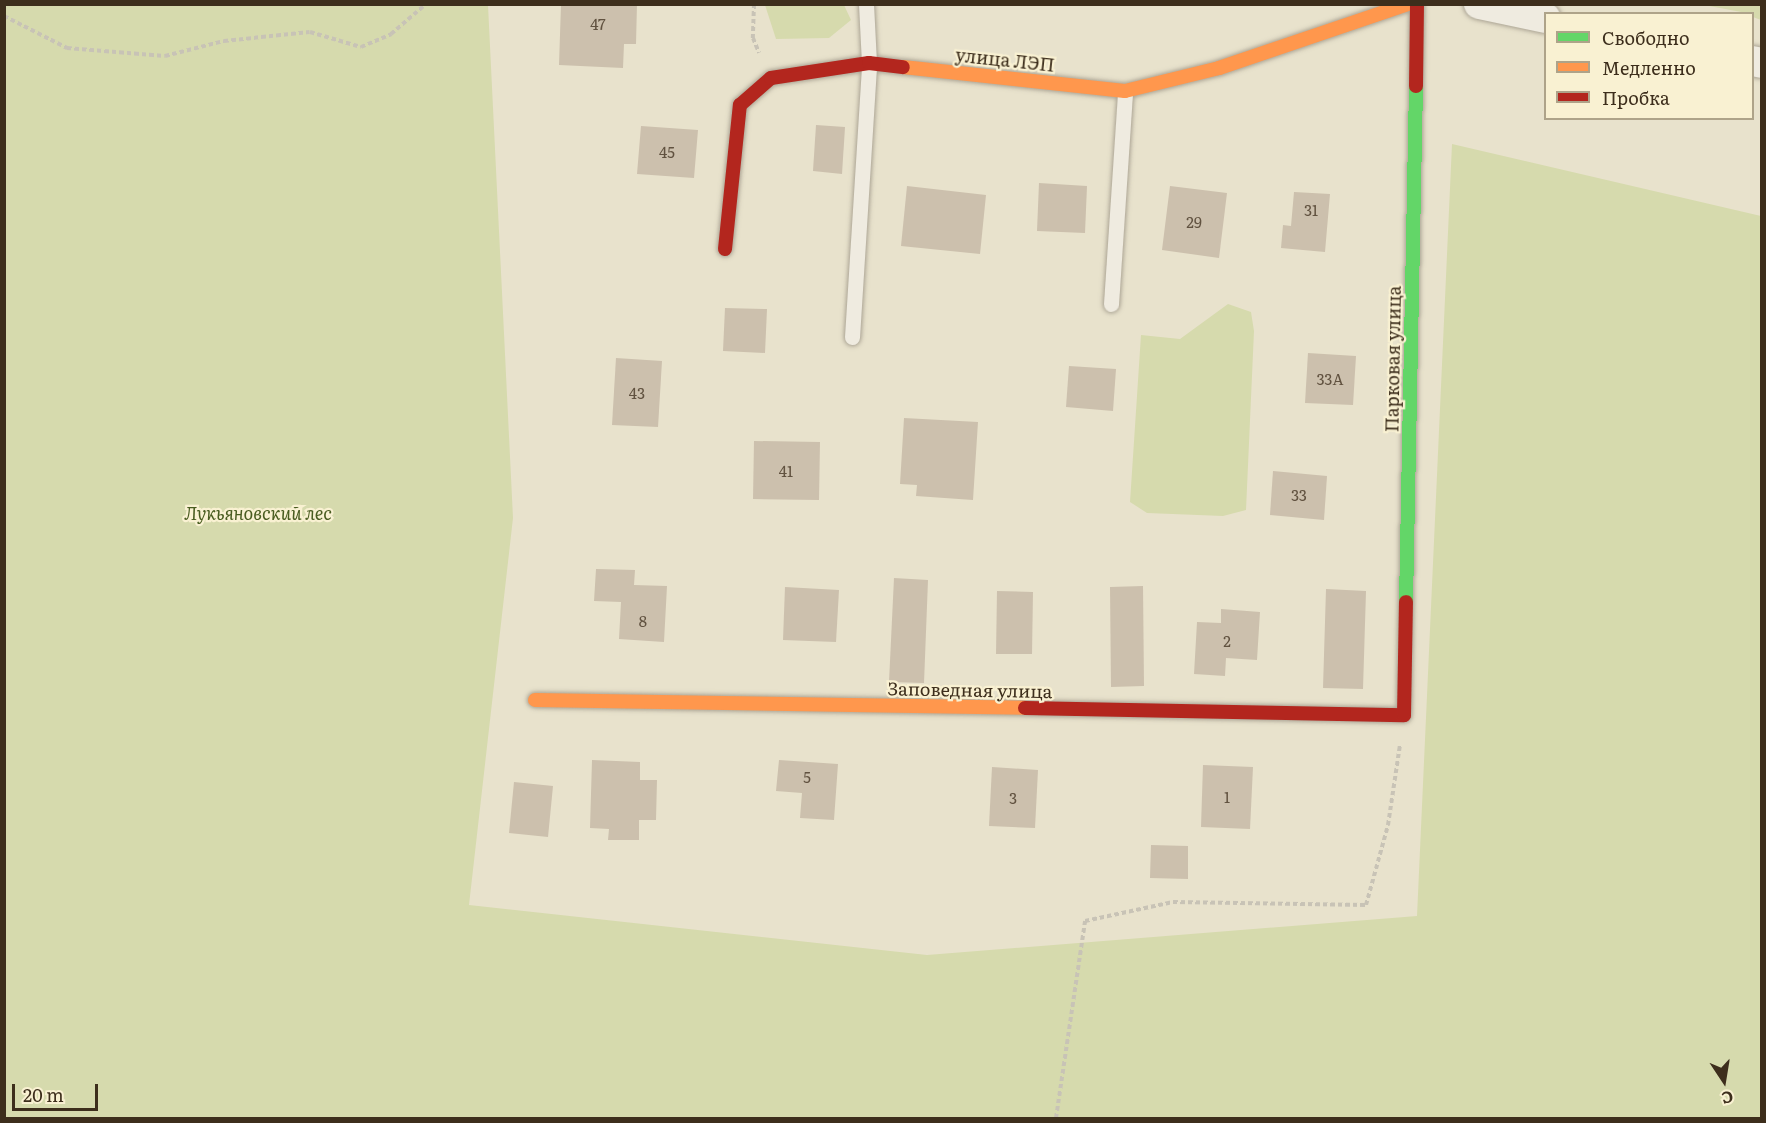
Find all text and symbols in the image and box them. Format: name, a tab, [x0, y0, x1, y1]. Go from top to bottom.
legend	[1544, 12, 1754, 120]
house number: 47	[590, 15, 606, 33]
text: Свободно	[1602, 24, 1690, 51]
street label: улица ЛЭП	[954, 44, 1056, 76]
text: Медленно	[1602, 54, 1696, 81]
text: Пробка	[1602, 84, 1670, 111]
house number: 45	[659, 143, 675, 161]
house number: 31	[1304, 201, 1318, 219]
house number: 29	[1186, 213, 1202, 231]
street label: Парковая улица	[1381, 286, 1405, 432]
house number: 33А	[1317, 370, 1343, 388]
house number: 43	[629, 384, 645, 402]
house number: 41	[779, 462, 793, 480]
house number: 33	[1291, 486, 1307, 504]
park label: Лукьяновский лес	[184, 502, 332, 524]
house number: 8	[639, 612, 647, 630]
house number: 2	[1223, 632, 1231, 650]
street label: Заповедная улица	[887, 678, 1053, 702]
house number: 5	[803, 768, 811, 786]
house number: 1	[1224, 788, 1230, 806]
house number: 3	[1009, 789, 1017, 807]
north arrow	[1694, 1051, 1754, 1111]
scale bar	[15, 1072, 100, 1110]
text: 20 m	[23, 1081, 64, 1108]
text: С	[1720, 1086, 1736, 1112]

